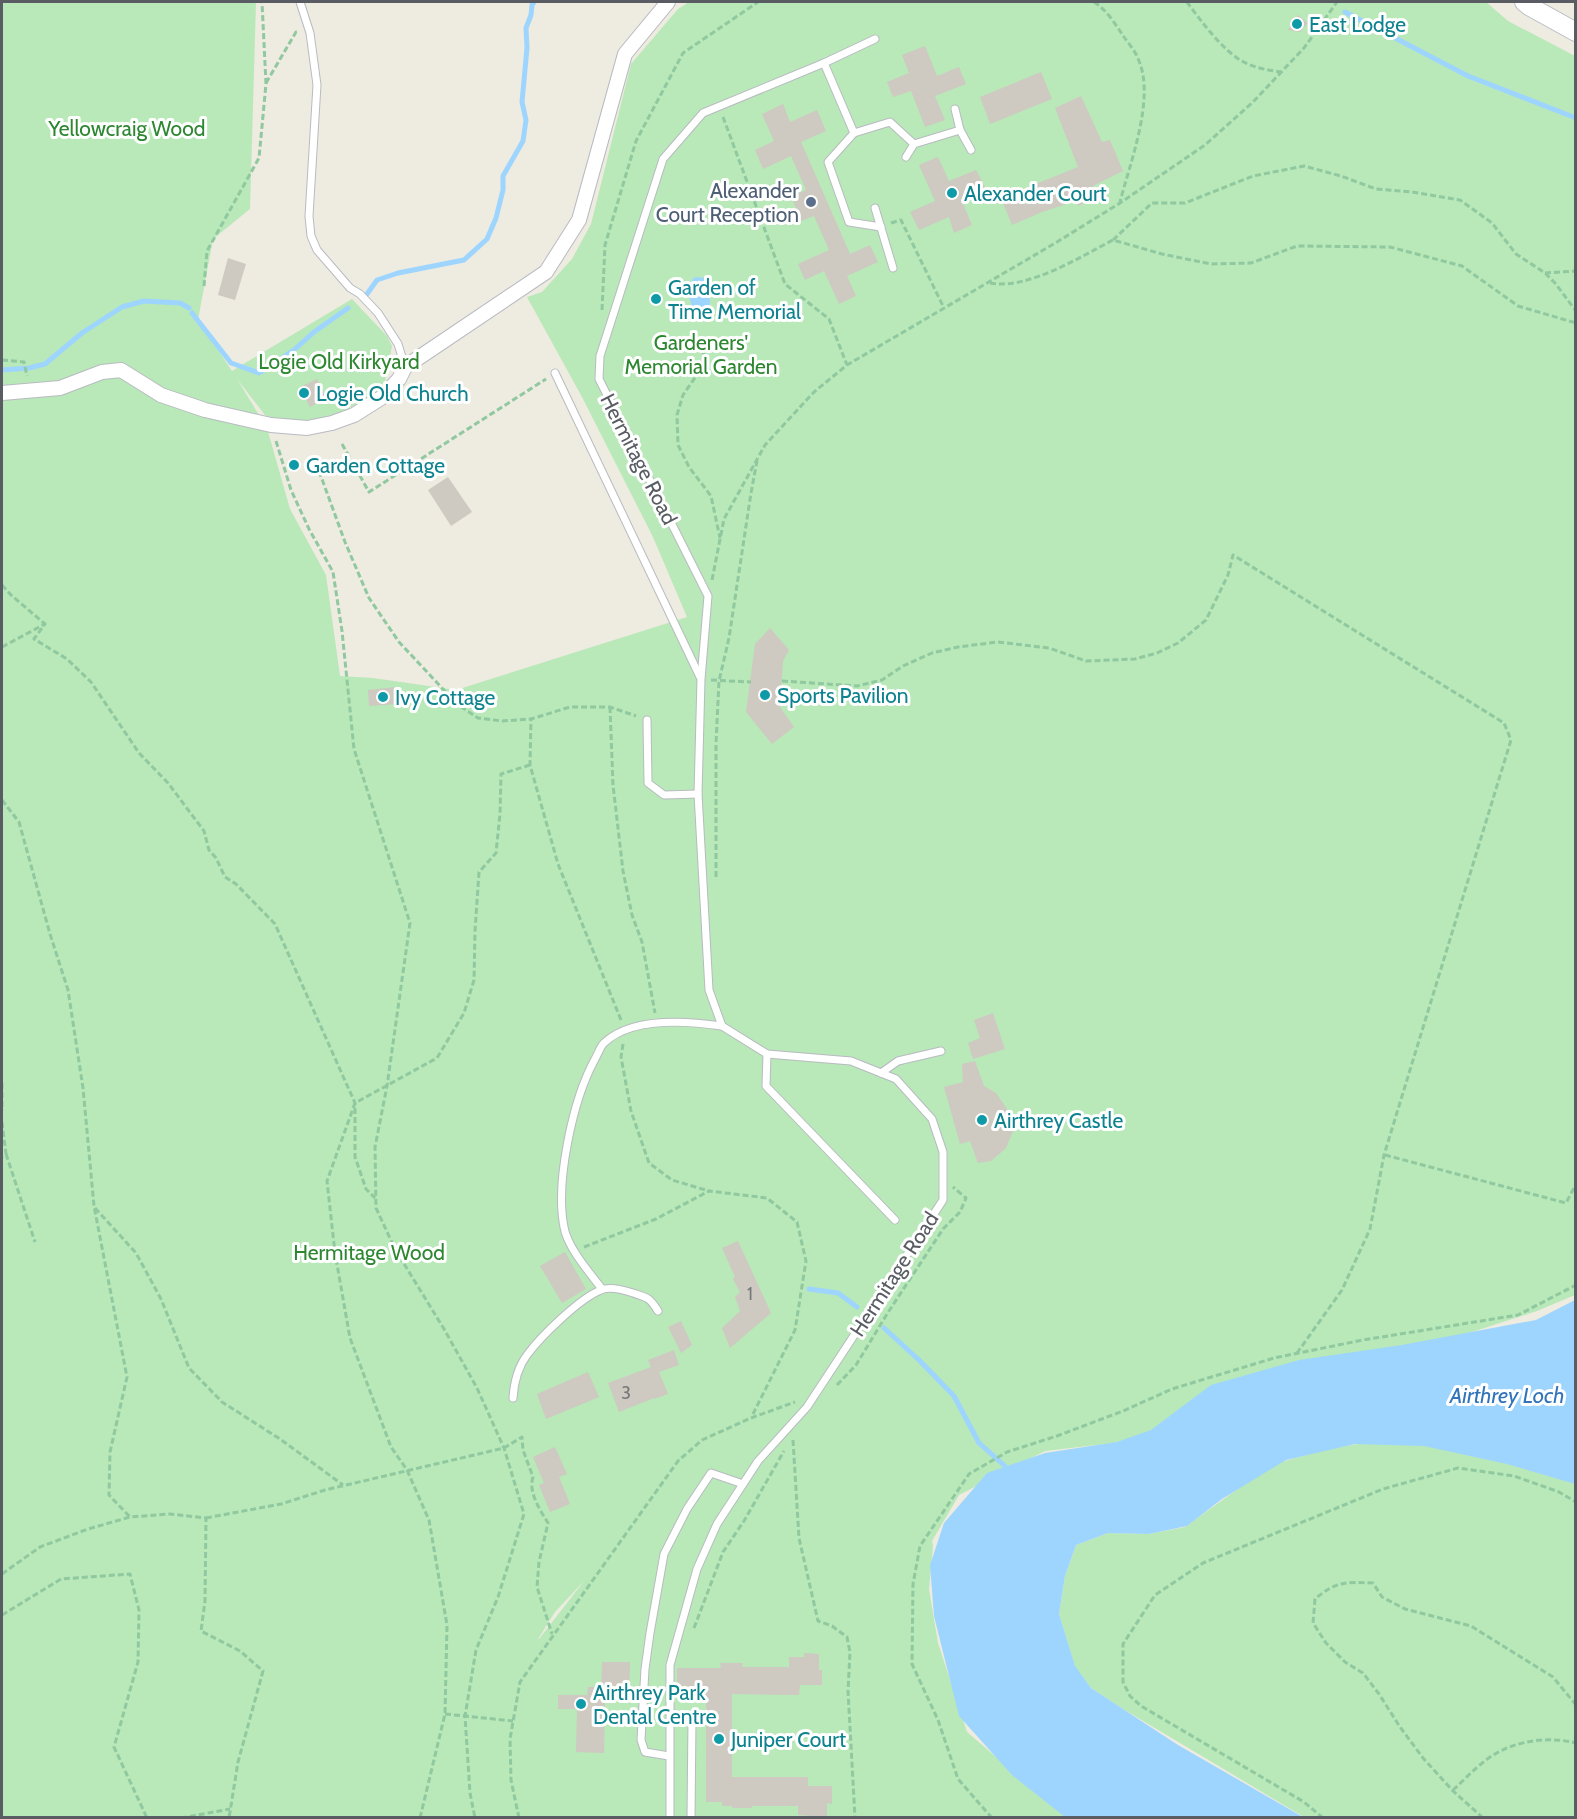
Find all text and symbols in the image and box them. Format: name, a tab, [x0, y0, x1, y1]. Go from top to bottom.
place label: East Lodge	[1309, 12, 1406, 37]
marker: East Lodge	[1290, 17, 1304, 31]
park label: Yellowcraig Wood	[48, 116, 205, 141]
place label: Alexander Court Reception	[656, 178, 799, 227]
place label: Alexander Court	[964, 181, 1107, 206]
marker: Alexander Court	[945, 186, 959, 200]
marker: Alexander Court Reception	[804, 195, 818, 209]
place label: Garden of Time Memorial	[668, 275, 801, 324]
marker: Garden of Time Memorial	[649, 292, 663, 306]
park label: Gardeners' Memorial Garden	[624, 330, 778, 379]
park label: Logie Old Kirkyard	[258, 349, 420, 374]
place label: Logie Old Church	[316, 381, 469, 406]
marker: Logie Old Church	[297, 386, 311, 400]
street label: Hermitage Road	[595, 389, 683, 529]
place label: Garden Cottage	[306, 453, 445, 478]
marker: Garden Cottage	[287, 458, 301, 472]
place label: Sports Pavilion	[777, 683, 908, 708]
place label: Ivy Cottage	[395, 685, 496, 710]
marker: Sports Pavilion	[758, 688, 772, 702]
marker: Ivy Cottage	[376, 690, 390, 704]
place label: Airthrey Castle	[994, 1108, 1123, 1133]
marker: Airthrey Castle	[975, 1113, 989, 1127]
street label: Hermitage Road	[844, 1207, 944, 1341]
park label: Hermitage Wood	[293, 1240, 445, 1265]
house number: 1	[747, 1283, 753, 1305]
house number: 3	[621, 1382, 631, 1404]
water label: Airthrey Loch	[1449, 1382, 1564, 1409]
place label: Airthrey Park Dental Centre	[593, 1680, 717, 1729]
marker: Airthrey Park Dental Centre	[574, 1697, 588, 1711]
place label: Juniper Court	[730, 1727, 846, 1752]
marker: Juniper Court	[712, 1732, 726, 1746]

